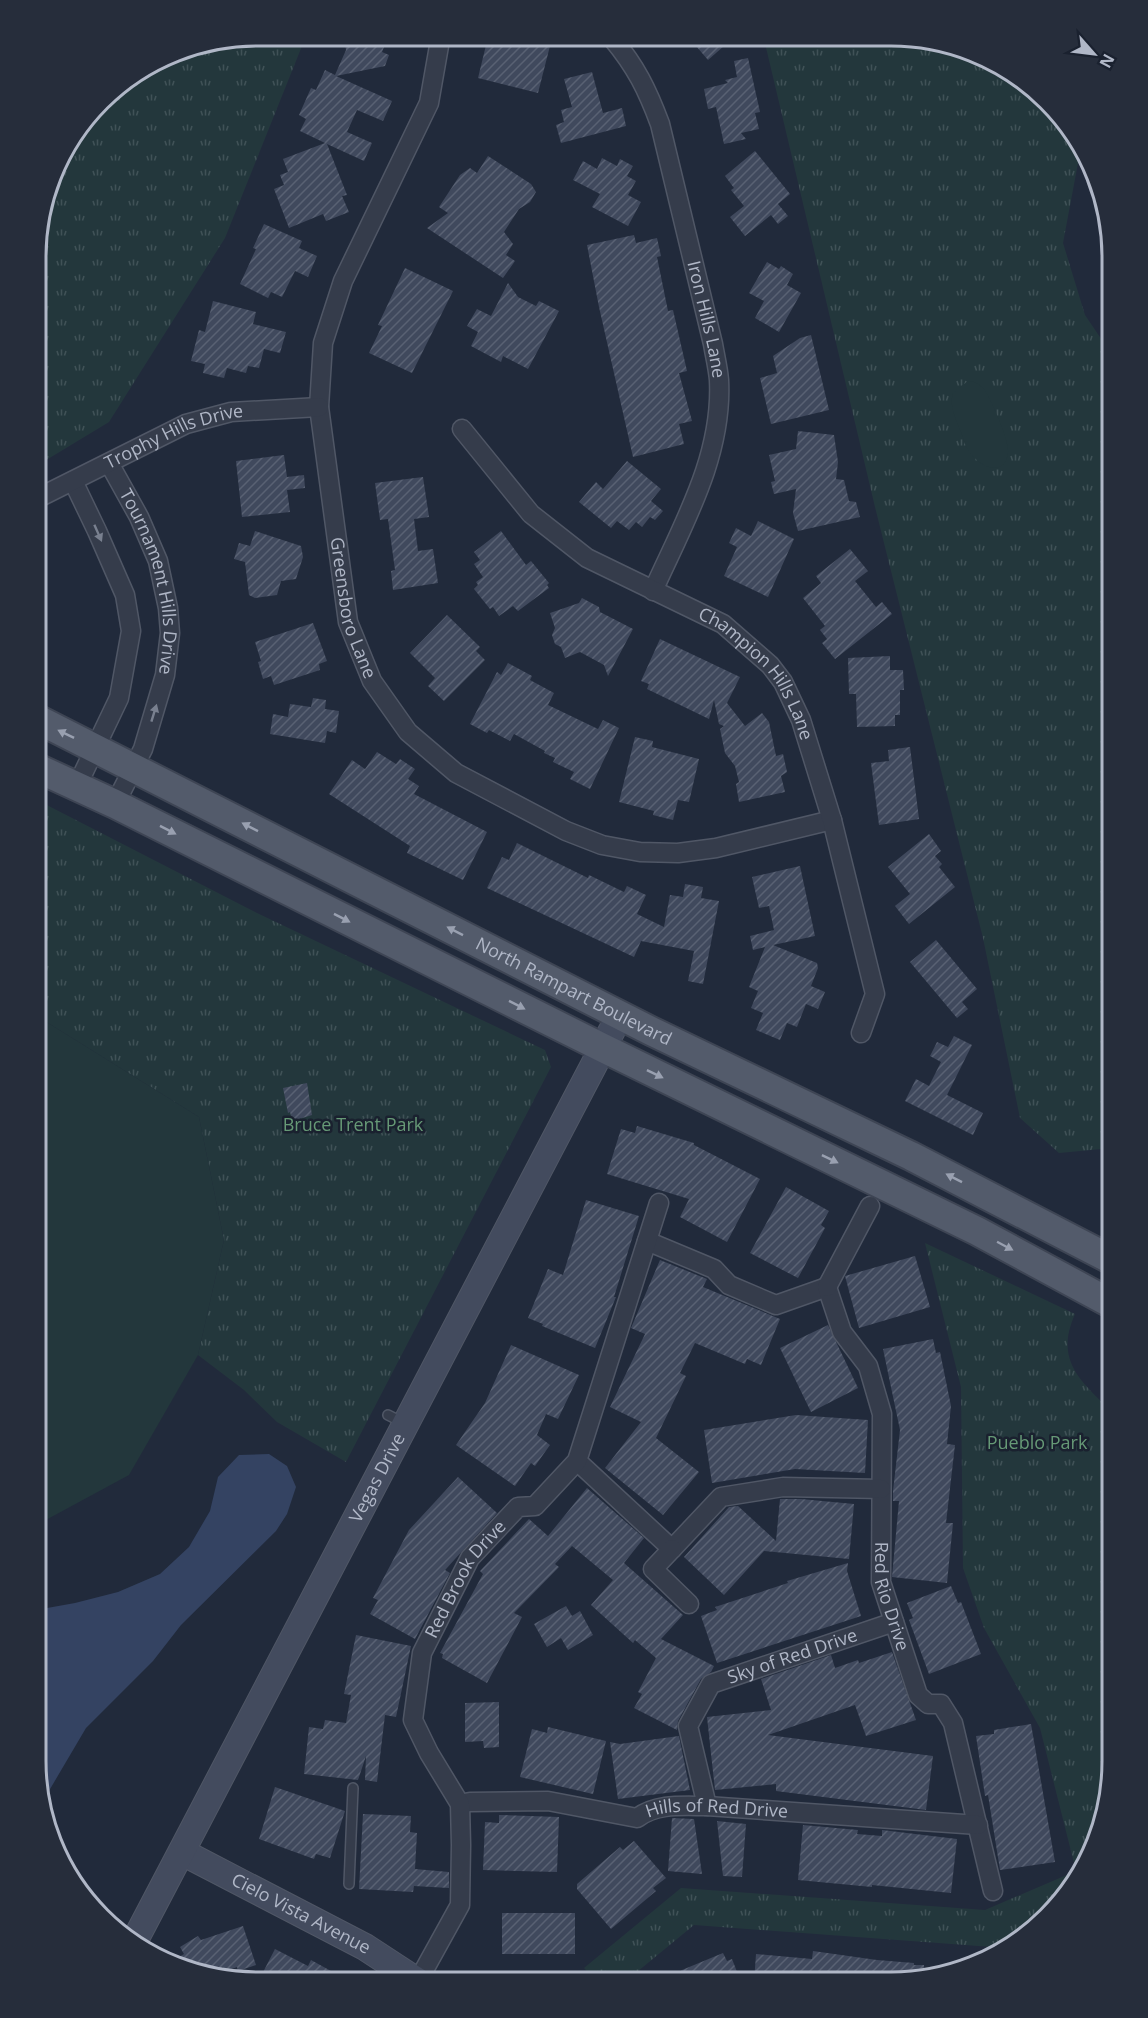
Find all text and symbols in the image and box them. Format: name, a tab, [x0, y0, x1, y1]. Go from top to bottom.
north arrow	[1064, 24, 1124, 84]
text: N	[1094, 50, 1120, 72]
street label: Iron Hills Lane	[682, 258, 732, 380]
street label: Trophy Hills Drive	[100, 398, 244, 474]
street label: Tournament Hills Drive	[115, 484, 183, 676]
one-way arrow	[94, 525, 103, 542]
street label: Greensboro Lane	[326, 535, 383, 682]
street label: Champion Hills Lane	[695, 601, 819, 743]
one-way arrow	[150, 704, 159, 722]
one-way arrow	[58, 729, 75, 738]
one-way arrow	[242, 822, 259, 832]
one-way arrow	[159, 826, 176, 835]
one-way arrow	[334, 913, 351, 922]
one-way arrow	[447, 927, 464, 936]
street label: North Rampart Boulevard	[472, 931, 676, 1050]
one-way arrow	[508, 1000, 525, 1009]
one-way arrow	[646, 1068, 664, 1078]
park label: Bruce Trent Park	[283, 1112, 424, 1136]
one-way arrow	[822, 1155, 839, 1164]
one-way arrow	[945, 1173, 963, 1183]
one-way arrow	[997, 1241, 1014, 1251]
street label: Vegas Drive	[343, 1428, 410, 1526]
park label: Pueblo Park	[987, 1430, 1088, 1454]
street label: Red Brook Drive	[419, 1514, 511, 1642]
street label: Red Rio Drive	[869, 1542, 916, 1654]
street label: Sky of Red Drive	[724, 1622, 860, 1689]
street label: Hills of Red Drive	[642, 1793, 789, 1823]
street label: Cielo Vista Avenue	[228, 1867, 375, 1959]

